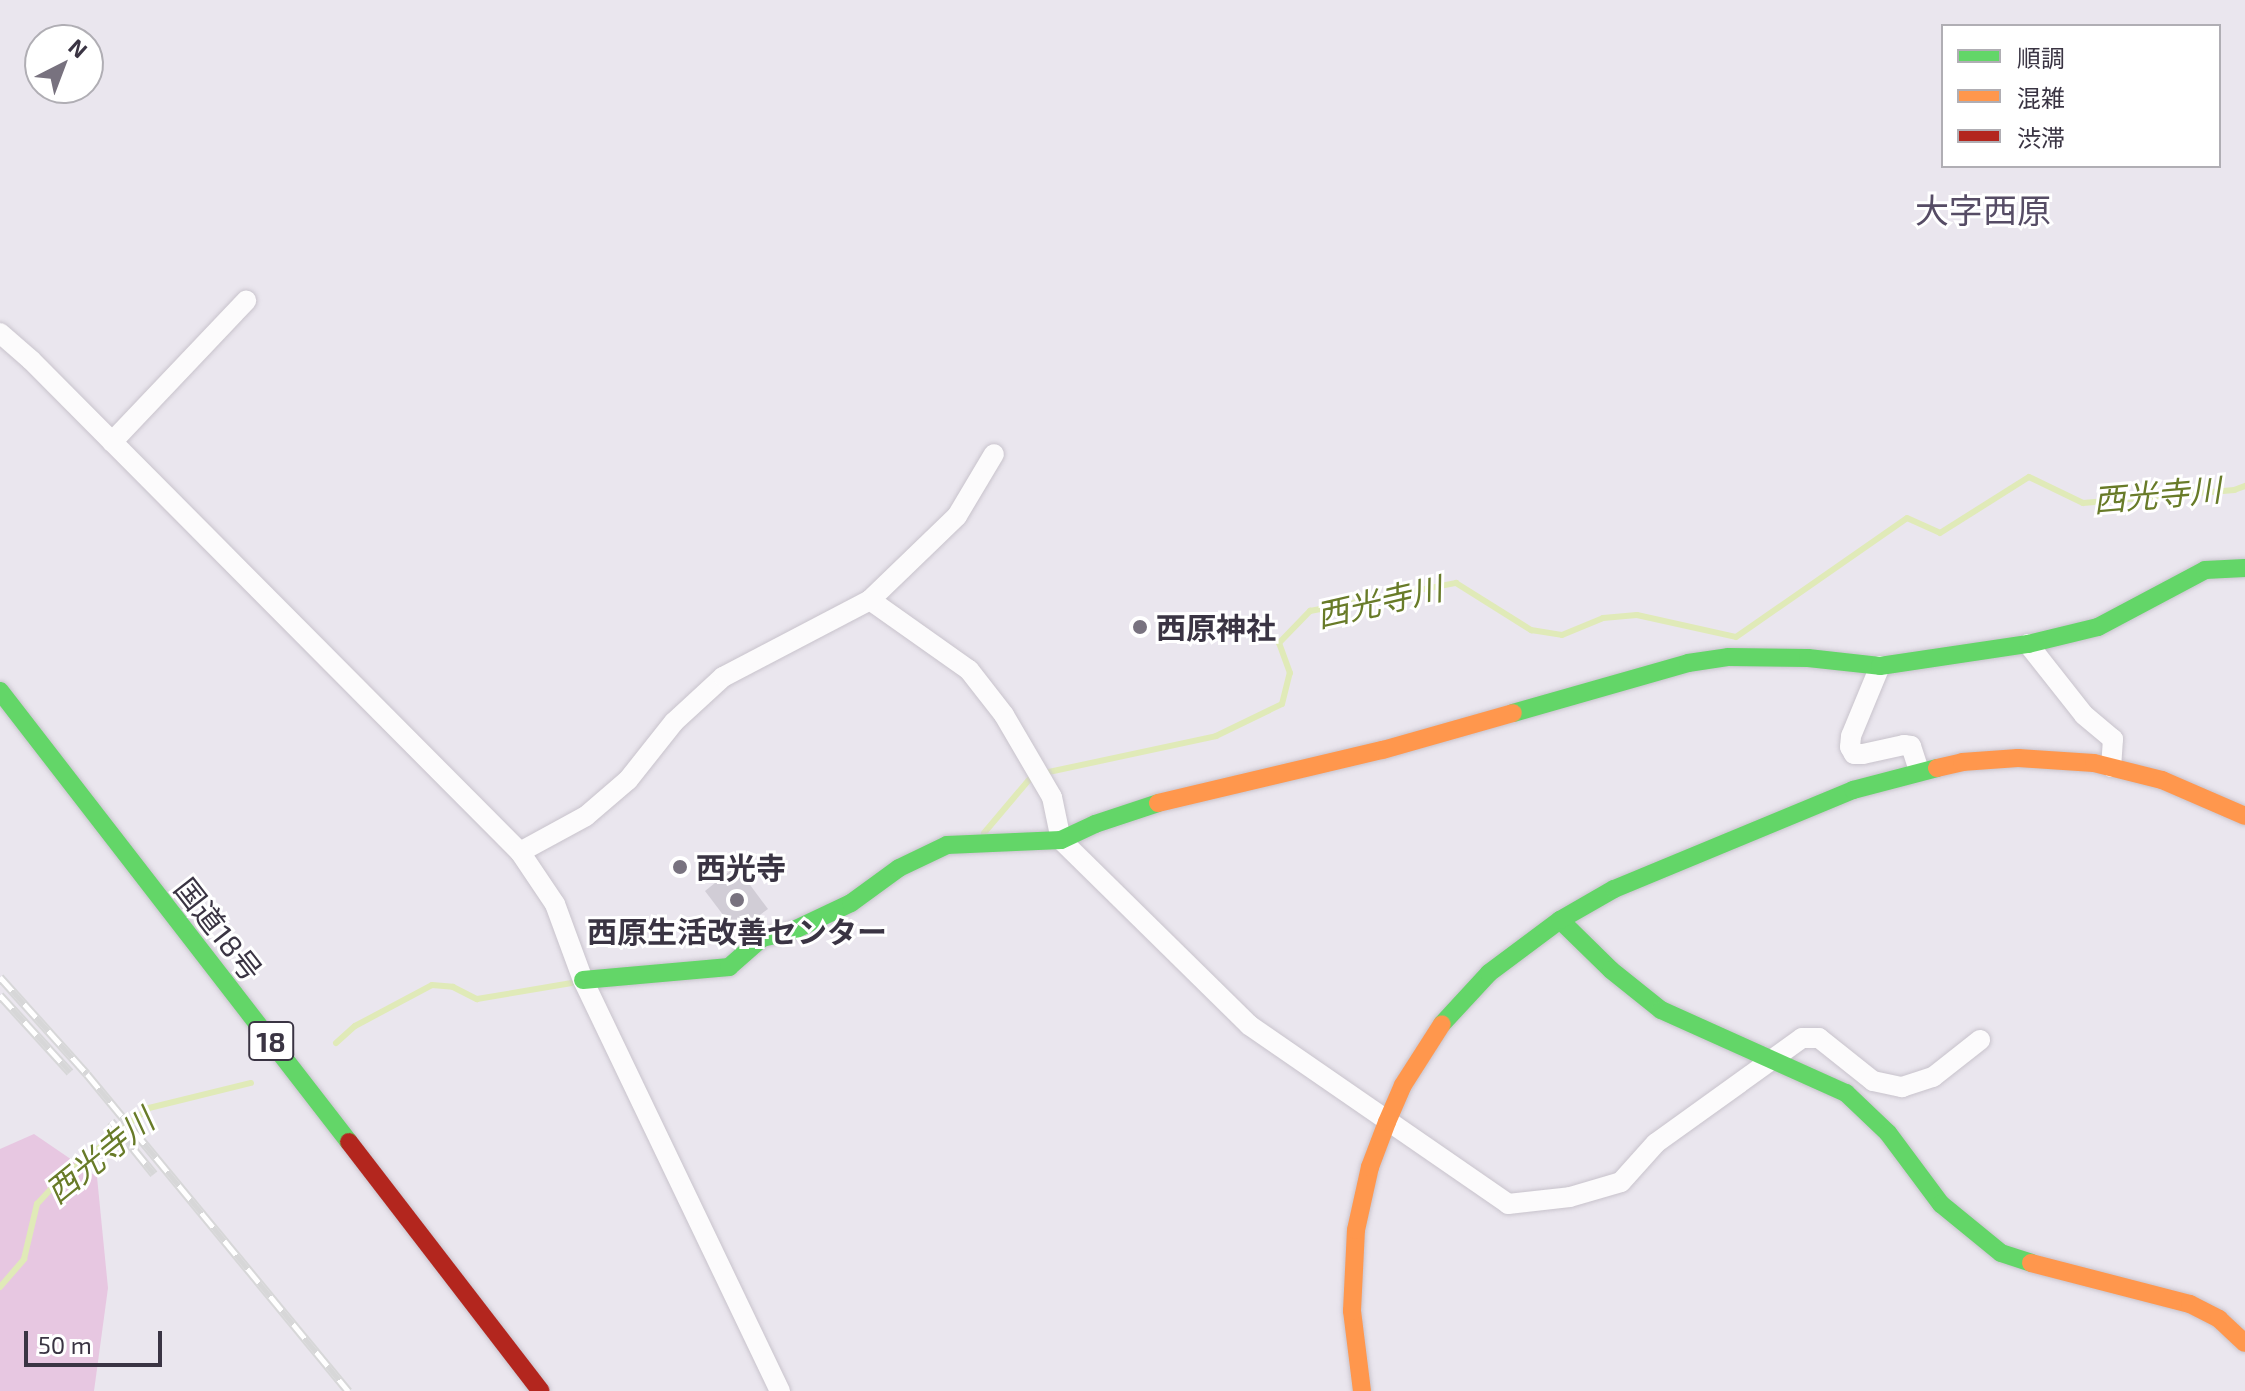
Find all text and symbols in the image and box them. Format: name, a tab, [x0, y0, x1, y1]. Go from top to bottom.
north arrow	[24, 24, 104, 104]
legend	[1941, 24, 2221, 168]
text: N	[64, 33, 93, 63]
text: 順調	[2017, 43, 2065, 72]
text: 混雑	[2017, 83, 2065, 112]
text: 渋滞	[2017, 123, 2065, 152]
district label: 大字西原	[1915, 190, 2051, 230]
water label: 西光寺川	[2092, 469, 2222, 519]
water label: 西光寺川	[1312, 568, 1446, 634]
place label: 西原神社	[1156, 609, 1276, 645]
marker: 西原神社	[1131, 618, 1149, 636]
place label: 西光寺	[696, 849, 786, 885]
marker: 西光寺	[671, 858, 689, 876]
street label: 国道18号	[168, 871, 270, 987]
marker: 西原生活改善センター	[728, 891, 746, 909]
place label: 西原生活改善センター	[587, 913, 887, 949]
road number: 18	[247, 1017, 295, 1065]
water label: 西光寺川	[37, 1100, 161, 1210]
scale bar	[28, 1315, 166, 1365]
text: 50 m	[38, 1330, 92, 1359]

